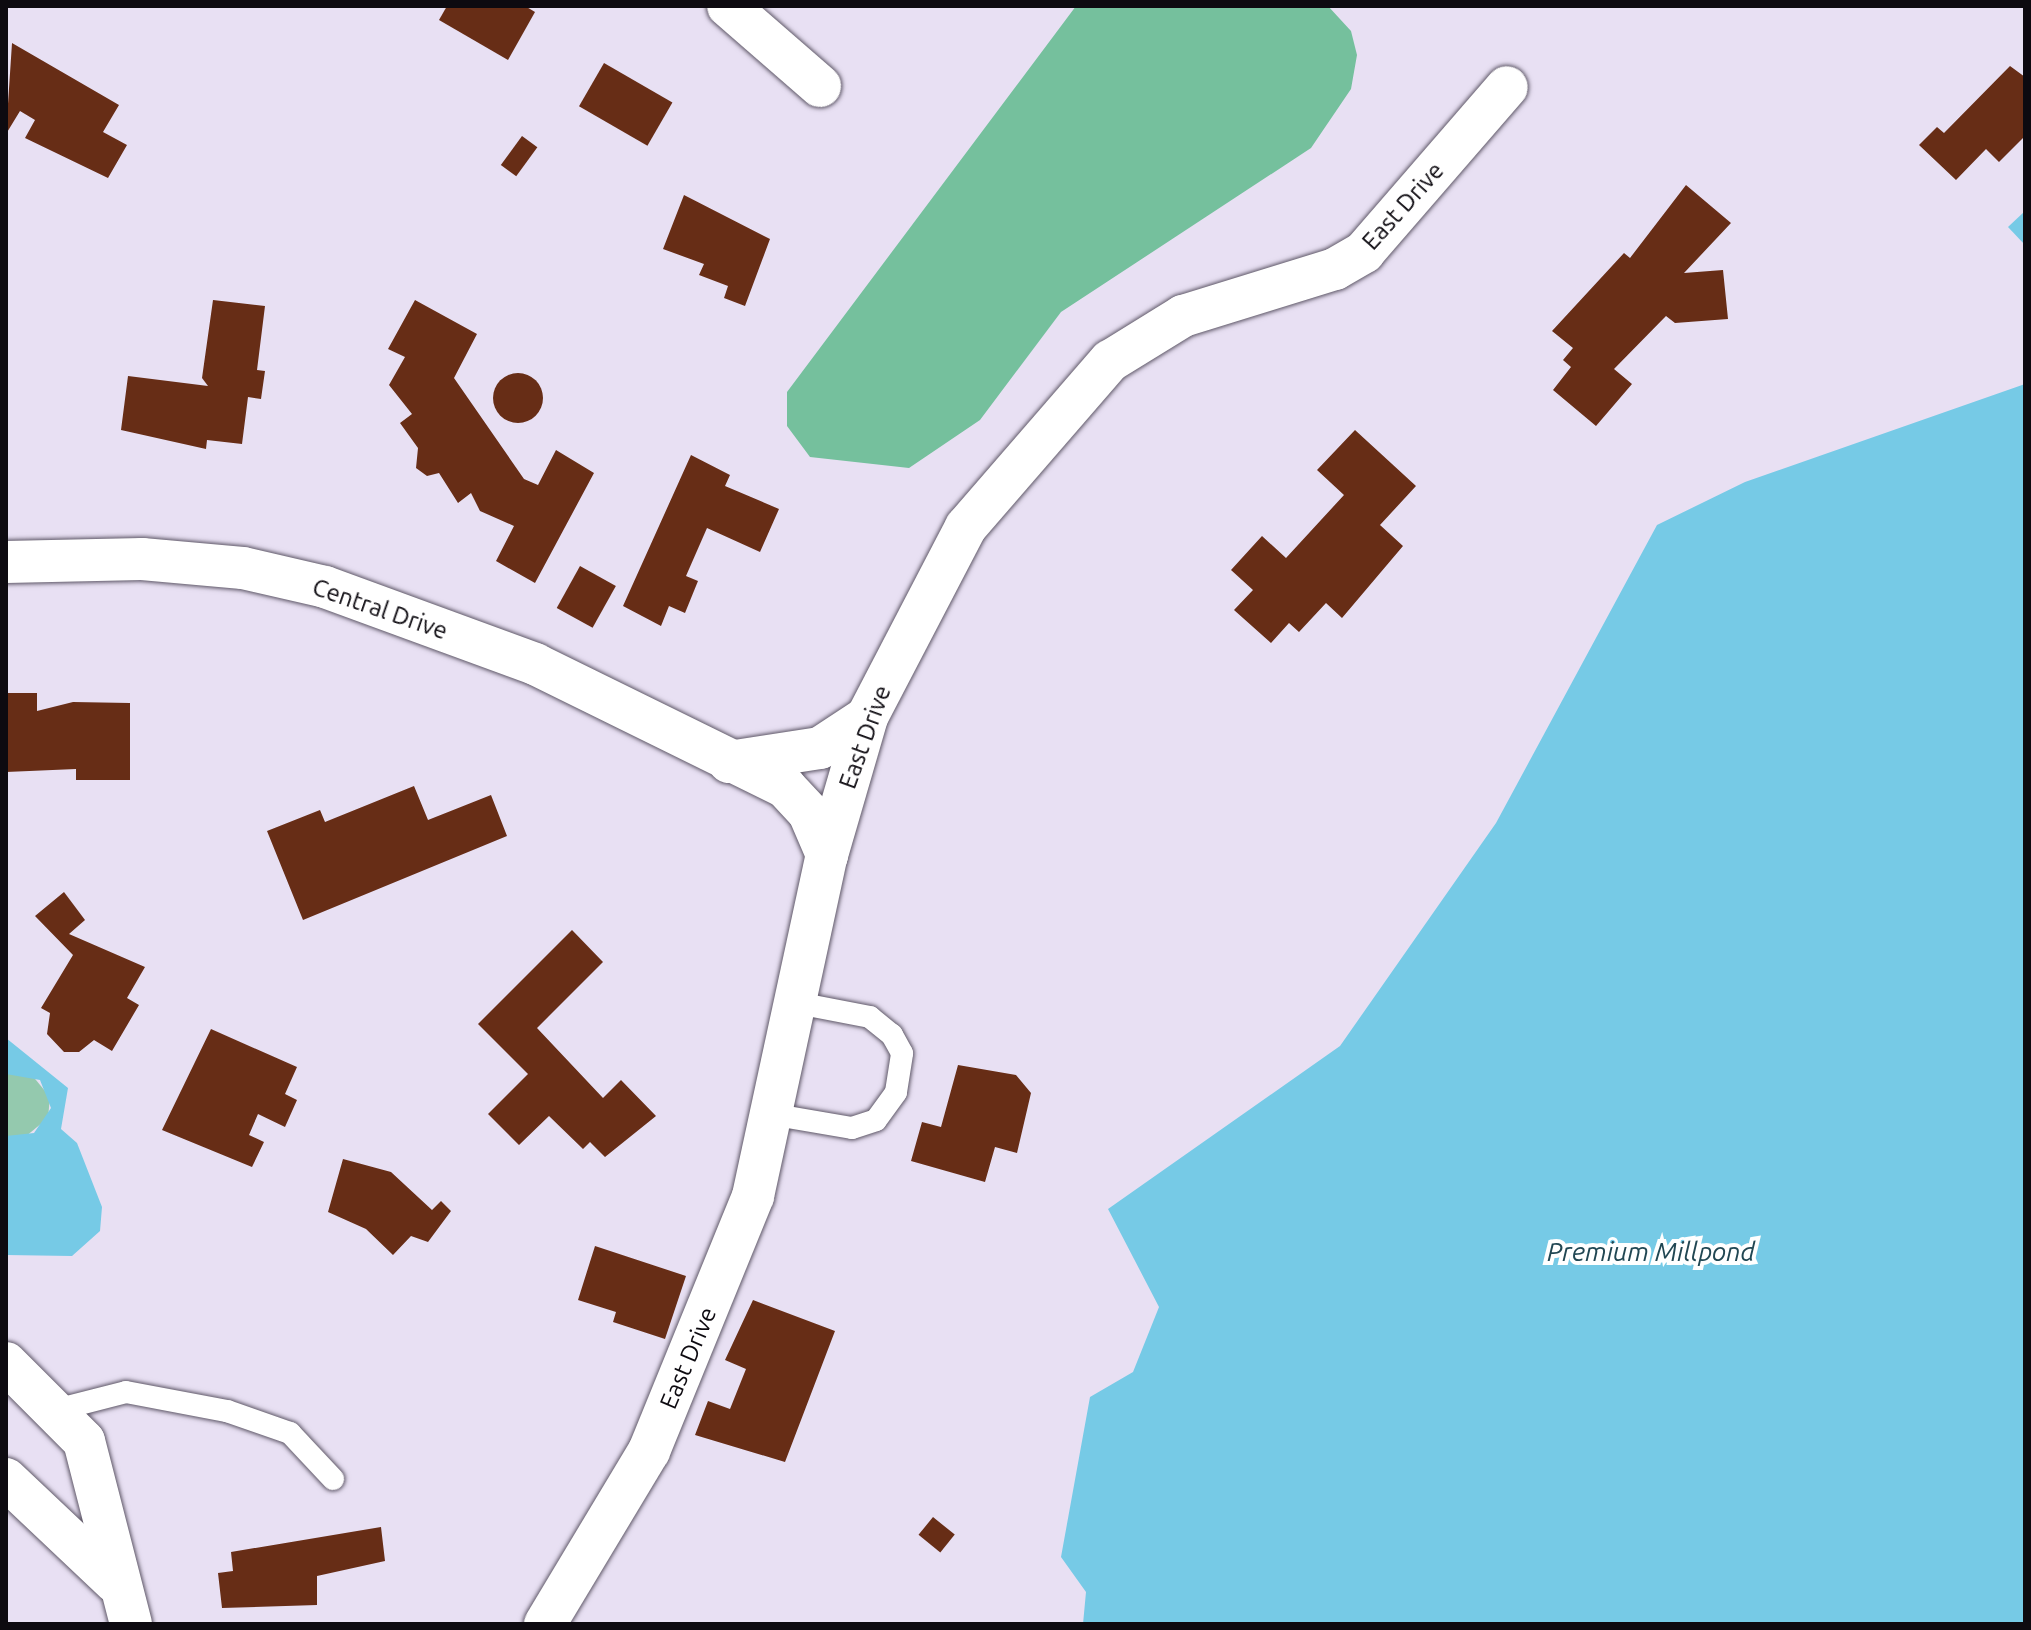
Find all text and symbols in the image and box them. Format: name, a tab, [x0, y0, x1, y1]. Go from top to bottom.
street label: East Drive	[1356, 156, 1450, 256]
street label: Central Drive	[309, 572, 451, 646]
street label: East Drive	[833, 681, 897, 793]
water label: Premium Millpond	[1547, 1236, 1755, 1268]
street label: East Drive	[654, 1303, 722, 1413]

